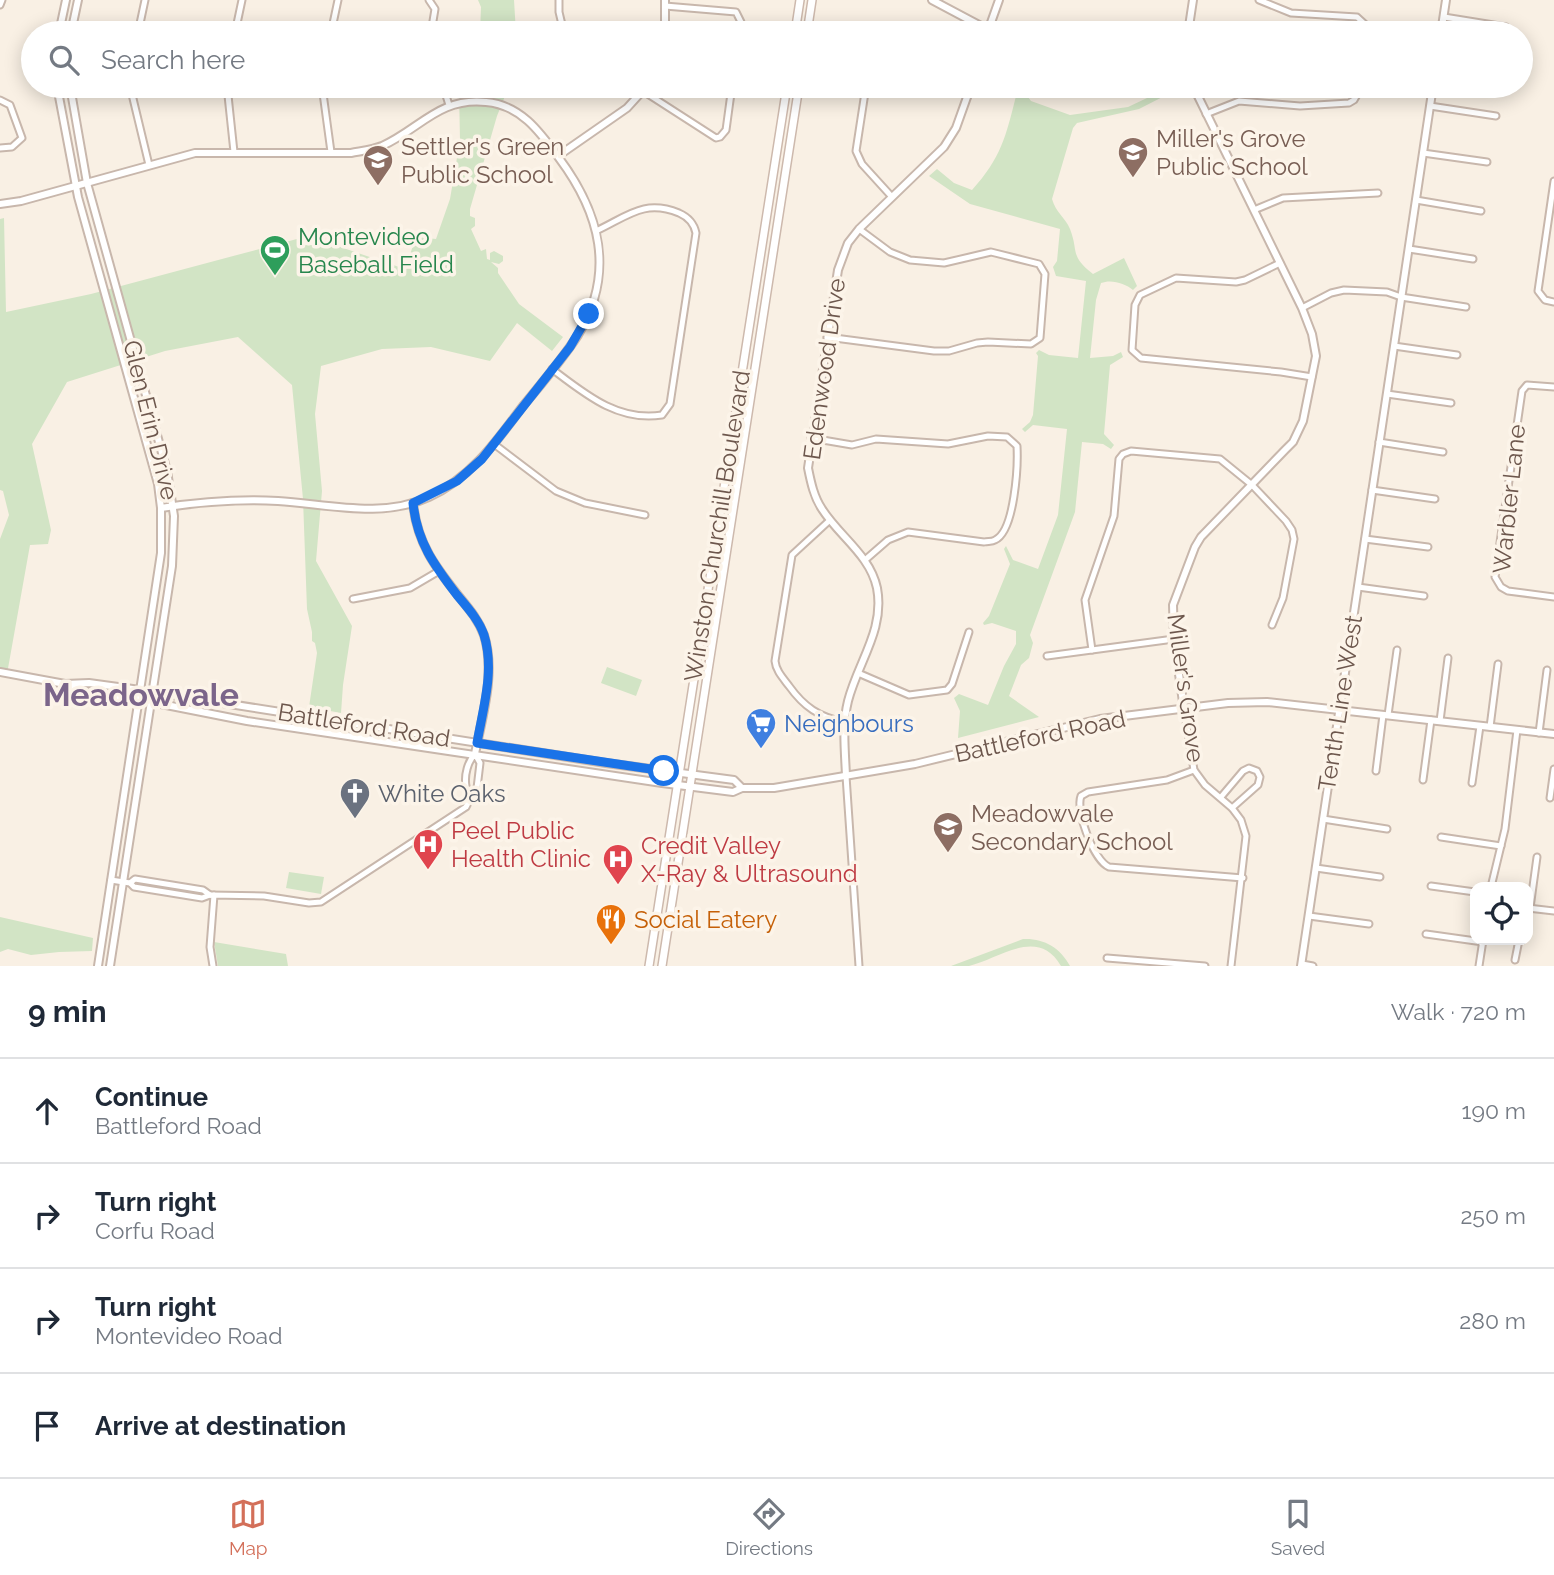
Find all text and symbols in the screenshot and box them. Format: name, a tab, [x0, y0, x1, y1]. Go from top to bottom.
search box	[21, 21, 1533, 98]
icon: search	[45, 41, 83, 79]
text: Search here	[101, 45, 245, 75]
place label: Miller's Grove Public School	[1156, 124, 1308, 181]
place label: Settler's Green Public School	[401, 132, 564, 189]
school or university icon: Miller's Grove Public School	[1116, 135, 1150, 179]
school or university icon: Settler's Green Public School	[361, 143, 395, 187]
place label: Montevideo Baseball Field	[298, 222, 454, 279]
sports icon: Montevideo Baseball Field	[258, 233, 292, 277]
street label: Edenwood Drive	[797, 276, 851, 462]
route end	[573, 298, 604, 329]
street label: Glen Erin Drive	[117, 337, 185, 503]
street label: Winston Churchill Boulevard	[678, 368, 756, 684]
street label: Warbler Lane	[1487, 423, 1531, 575]
street label: Miller's Grove	[1161, 612, 1211, 764]
street label: Tenth Line West	[1312, 613, 1368, 793]
district label: Meadowvale	[43, 676, 239, 713]
street label: Battleford Road	[276, 697, 452, 753]
street label: Battleford Road	[952, 704, 1128, 768]
supermarket icon: Neighbours	[744, 706, 778, 750]
place label: Neighbours	[784, 709, 914, 738]
route start	[648, 755, 679, 786]
church icon: White Oaks	[338, 776, 372, 820]
place label: White Oaks	[378, 779, 506, 808]
place label: Meadowvale Secondary School	[971, 799, 1173, 856]
school or university icon: Meadowvale Secondary School	[931, 810, 965, 854]
place label: Peel Public Health Clinic	[451, 816, 591, 873]
hospital icon: Peel Public Health Clinic	[411, 827, 445, 871]
place label: Credit Valley X-Ray & Ultrasound	[641, 831, 858, 888]
hospital icon: Credit Valley X-Ray & Ultrasound	[601, 842, 635, 886]
map controls	[1470, 882, 1533, 945]
button: locate	[1470, 882, 1533, 945]
restaurant icon: Social Eatery	[594, 902, 628, 946]
place label: Social Eatery	[634, 905, 777, 934]
text: 9 min	[28, 994, 107, 1029]
text: Walk · 720 m	[1391, 998, 1526, 1025]
text: Continue	[95, 1082, 208, 1112]
icon: ahead	[28, 1092, 66, 1130]
text: 190 m	[1462, 1097, 1526, 1124]
text: Battleford Road	[95, 1112, 262, 1139]
text: Turn right	[95, 1187, 216, 1217]
icon: right	[28, 1197, 66, 1235]
text: 250 m	[1460, 1202, 1526, 1229]
text: Corfu Road	[95, 1217, 215, 1244]
text: Turn right	[95, 1292, 216, 1322]
icon: right	[28, 1302, 66, 1340]
text: 280 m	[1459, 1307, 1526, 1334]
text: Montevideo Road	[95, 1322, 282, 1349]
icon: arrive	[28, 1407, 66, 1445]
text: Arrive at destination	[95, 1411, 346, 1441]
tab: Map	[229, 1495, 268, 1559]
tab: Directions	[725, 1495, 813, 1559]
tab: Saved	[1271, 1495, 1325, 1559]

